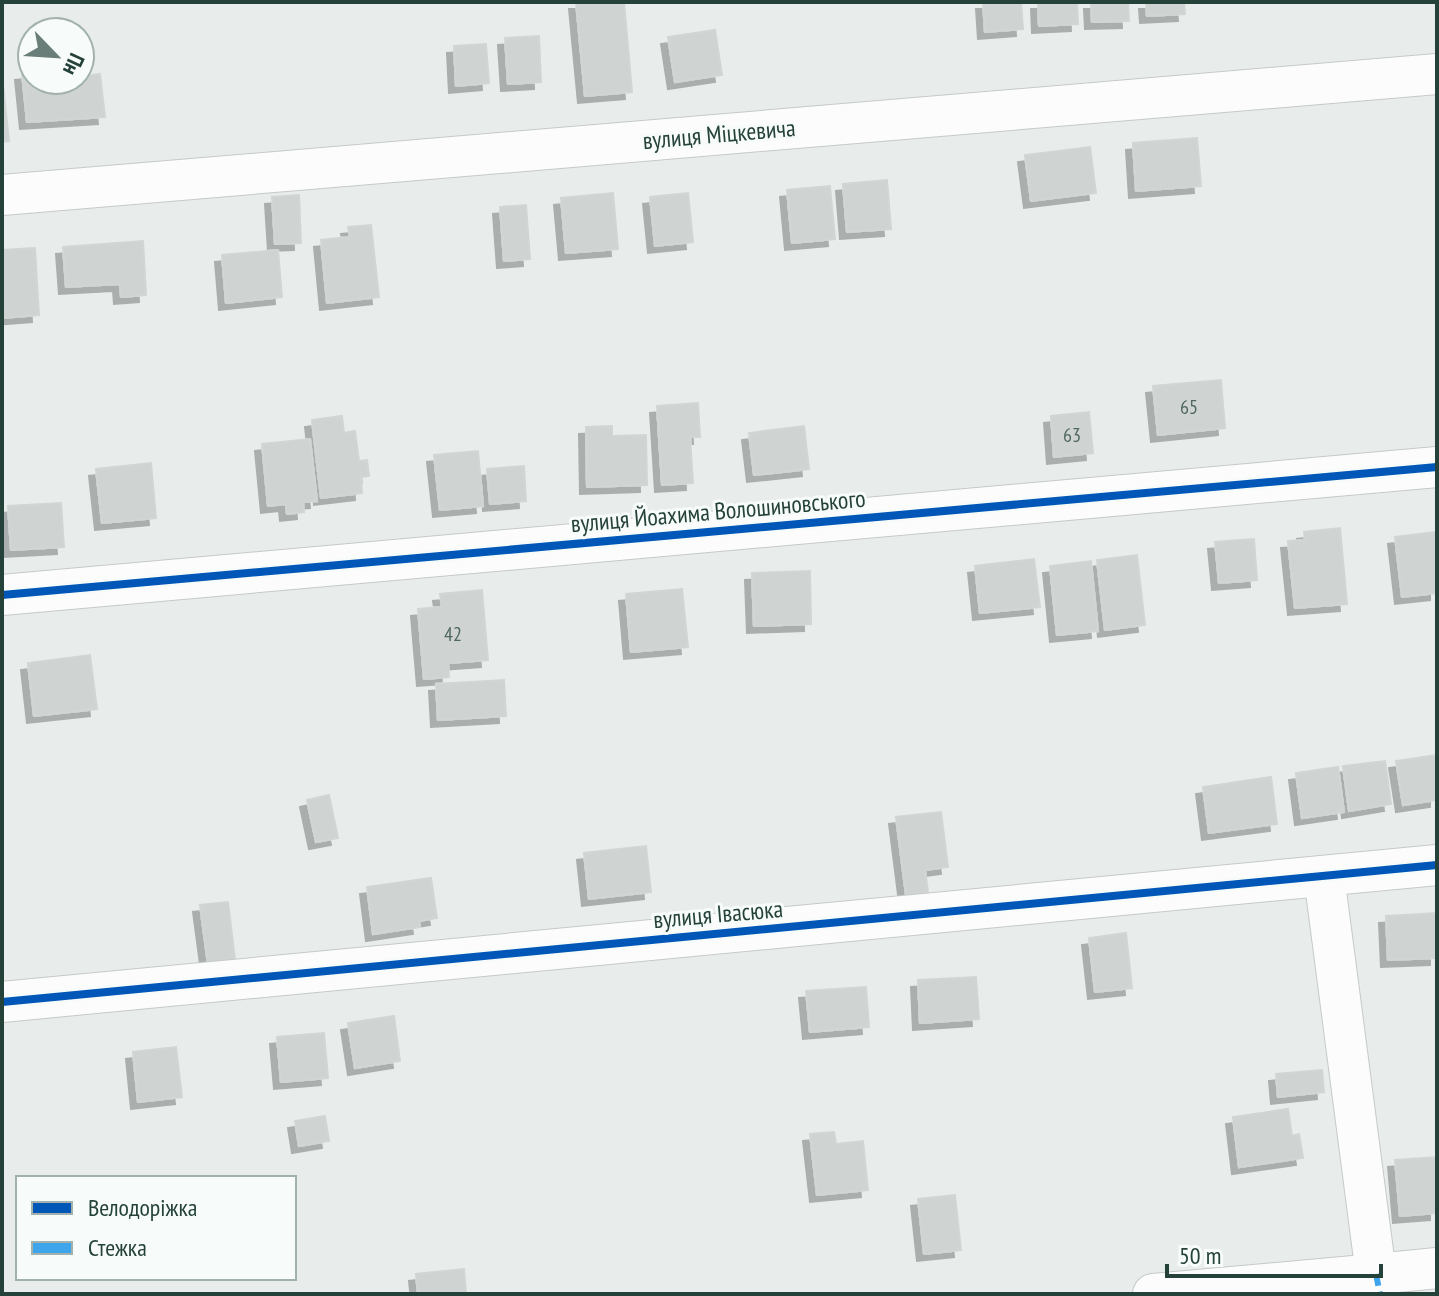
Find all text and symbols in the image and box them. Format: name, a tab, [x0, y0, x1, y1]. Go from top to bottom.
north arrow	[16, 16, 96, 96]
text: Пн	[57, 49, 91, 80]
street label: вулиця Міцкевича	[641, 112, 797, 156]
house number: 65	[1180, 394, 1198, 420]
house number: 63	[1063, 422, 1081, 448]
street label: вулиця Йоахима Волошиновського	[569, 483, 867, 539]
house number: 42	[444, 621, 462, 647]
street label: вулиця Івасюка	[652, 893, 784, 935]
legend	[16, 1176, 296, 1280]
text: Велодоріжка	[88, 1192, 197, 1223]
scale bar	[1167, 1228, 1381, 1278]
text: Стежка	[88, 1232, 147, 1263]
text: 50 m	[1179, 1240, 1221, 1271]

